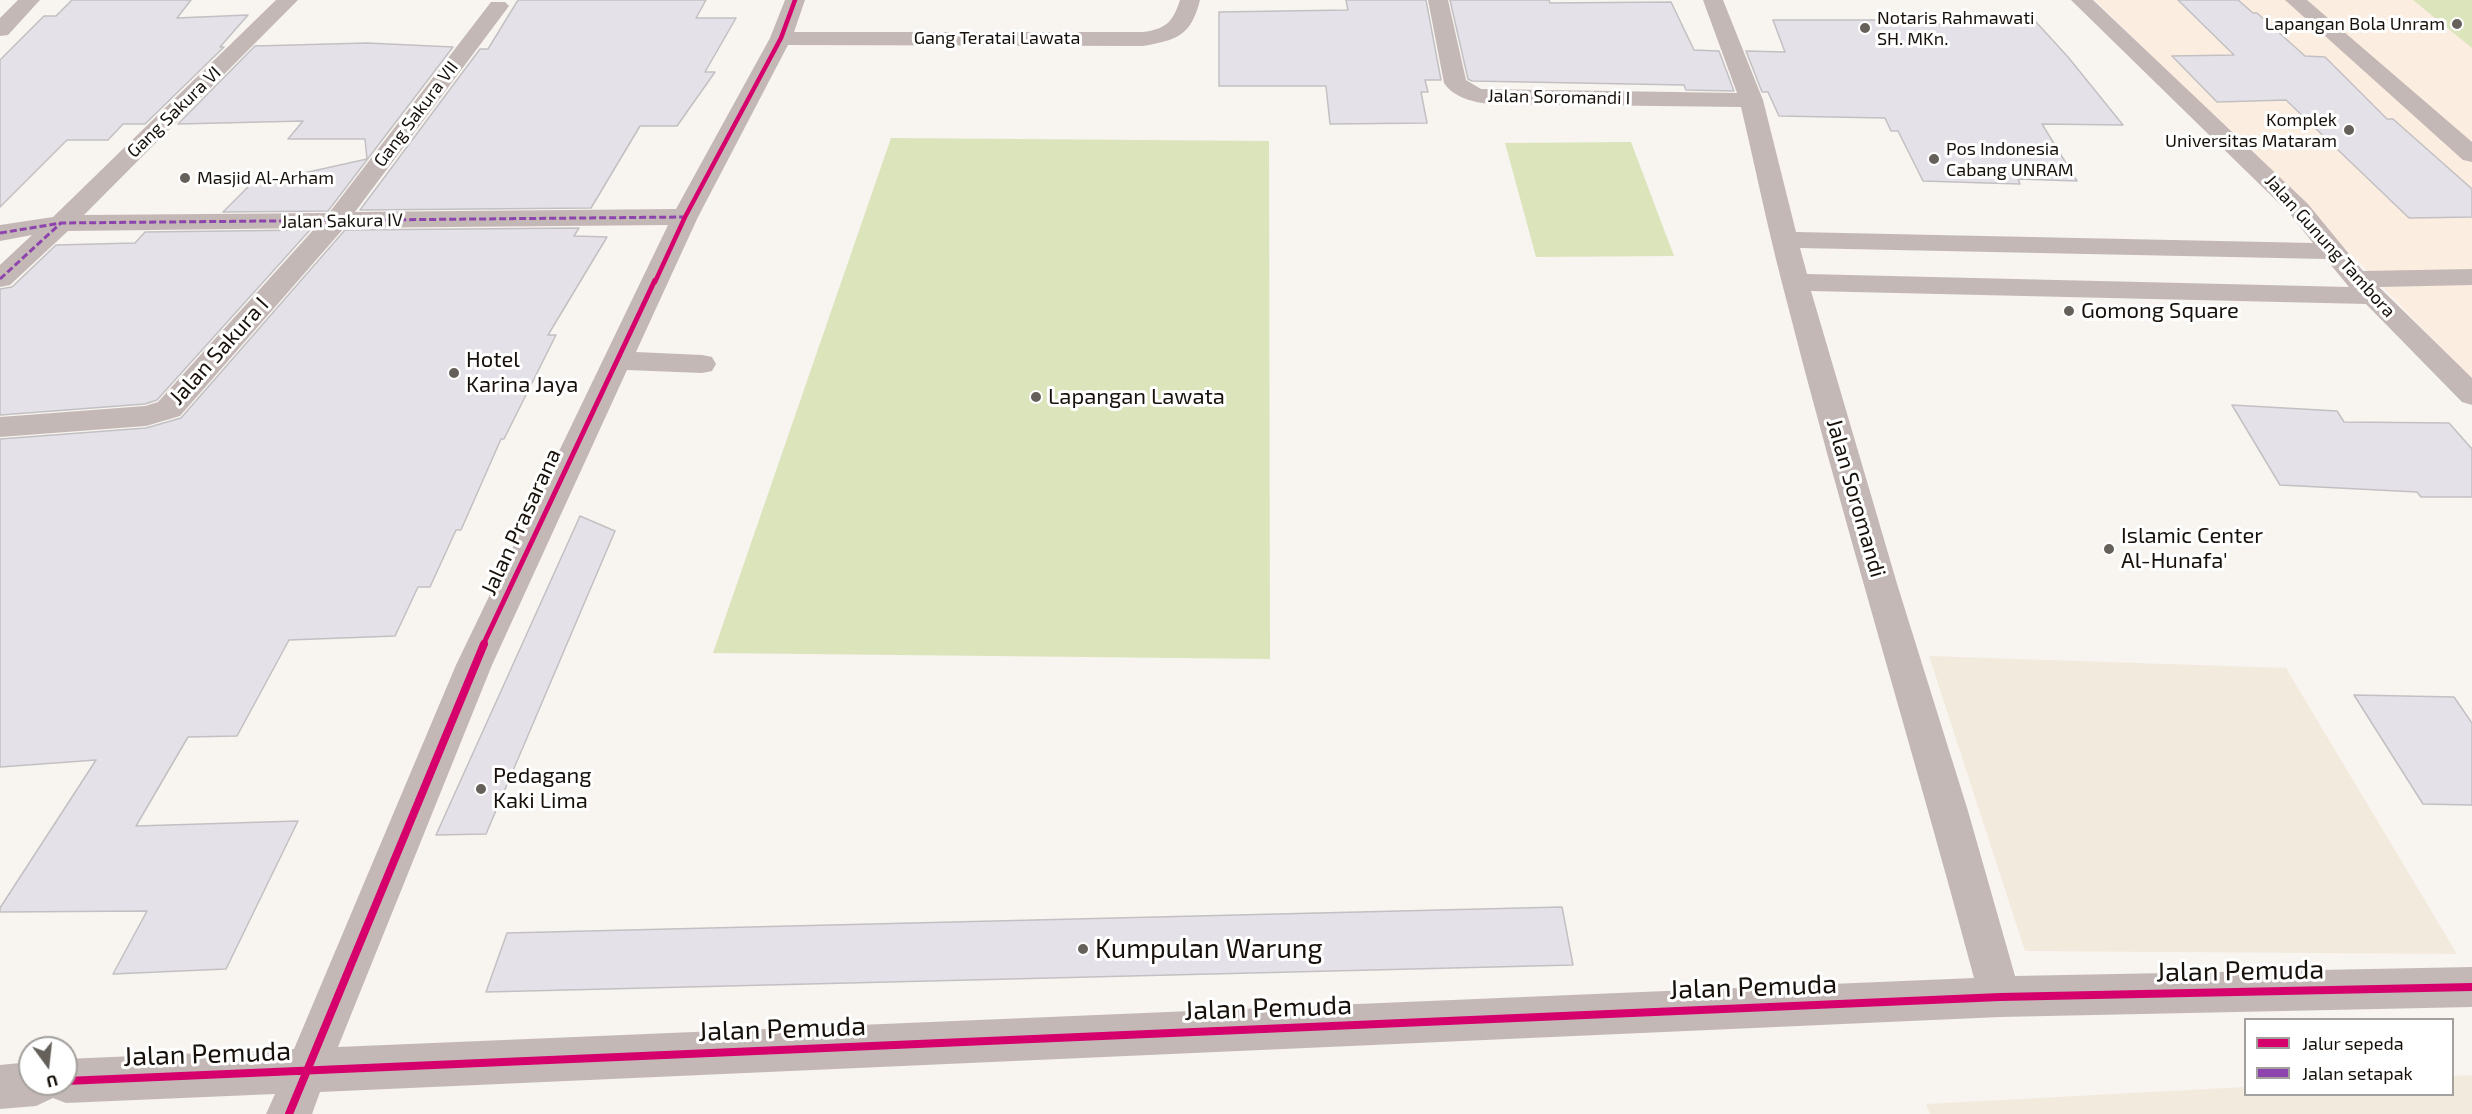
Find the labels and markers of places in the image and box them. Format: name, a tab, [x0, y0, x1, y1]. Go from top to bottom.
place label: Notaris Rahmawati SH. MKn.	[1877, 7, 2035, 50]
place label: Lapangan Bola Unram	[2265, 13, 2445, 35]
marker: Lapangan Bola Unram	[2450, 17, 2464, 31]
marker: Notaris Rahmawati SH. MKn.	[1858, 21, 1872, 35]
place label: Komplek Universitas Mataram	[2165, 109, 2337, 152]
marker: Komplek Universitas Mataram	[2342, 123, 2356, 137]
place label: Pos Indonesia Cabang UNRAM	[1946, 138, 2074, 180]
marker: Pos Indonesia Cabang UNRAM	[1927, 152, 1941, 166]
place label: Masjid Al-Arham	[197, 167, 334, 189]
marker: Masjid Al-Arham	[178, 171, 192, 185]
place label: Gomong Square	[2081, 298, 2239, 324]
marker: Gomong Square	[2062, 304, 2076, 318]
place label: Hotel Karina Jaya	[466, 347, 578, 398]
marker: Hotel Karina Jaya	[447, 366, 461, 380]
place label: Lapangan Lawata	[1048, 384, 1225, 410]
marker: Lapangan Lawata	[1029, 390, 1043, 404]
place label: Islamic Center Al-Hunafa'	[2121, 523, 2263, 574]
marker: Islamic Center Al-Hunafa'	[2102, 542, 2116, 556]
place label: Pedagang Kaki Lima	[493, 763, 592, 814]
marker: Pedagang Kaki Lima	[474, 782, 488, 796]
place label: Kumpulan Warung	[1095, 933, 1323, 965]
marker: Kumpulan Warung	[1076, 942, 1090, 956]

